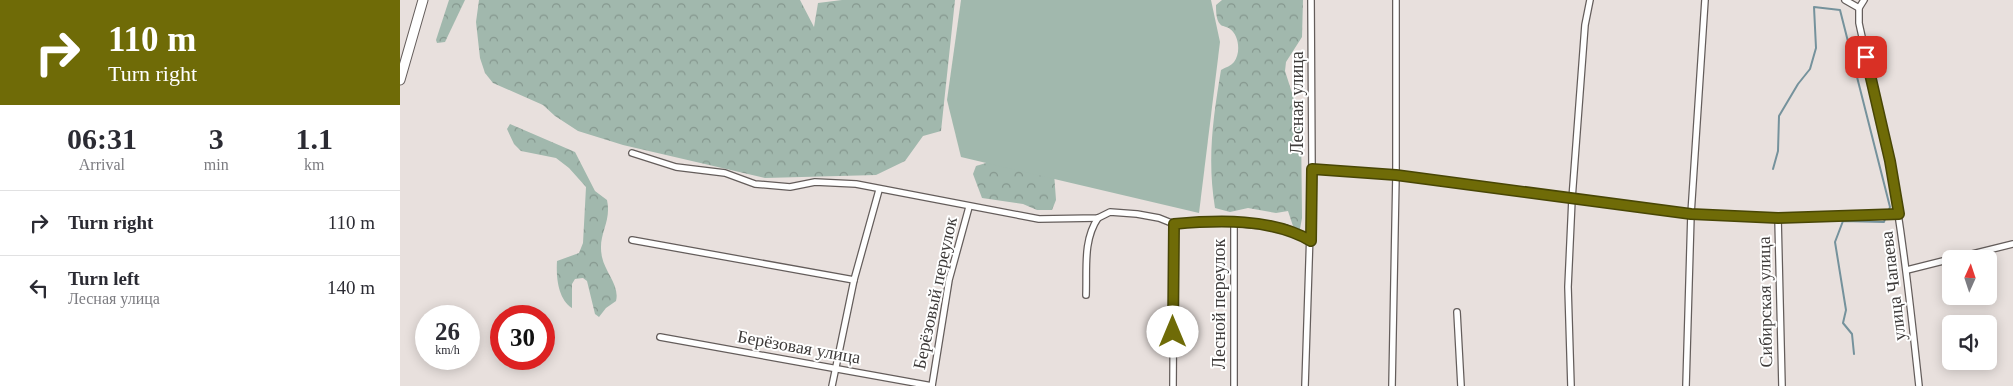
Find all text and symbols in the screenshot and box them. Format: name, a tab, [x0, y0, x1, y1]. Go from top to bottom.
icon: right	[25, 20, 90, 85]
text: 110 m	[108, 20, 196, 59]
pin	[1845, 36, 1887, 78]
icon: arrive	[1852, 43, 1880, 71]
street label: Лесная улица	[1287, 51, 1307, 155]
text: Turn right	[108, 61, 197, 86]
text: 06:31	[67, 122, 137, 155]
text: 3	[209, 122, 224, 155]
text: 1.1	[296, 122, 333, 155]
text: Arrival	[79, 156, 125, 173]
text: min	[204, 156, 229, 173]
text: km	[304, 156, 325, 173]
icon: right	[25, 209, 53, 237]
text: Turn right	[68, 212, 153, 233]
text: 110 m	[328, 212, 375, 233]
street label: Берёзовый переулок	[909, 215, 961, 371]
street label: улица Чапаева	[1876, 230, 1910, 342]
street label: Сибирская улица	[1754, 236, 1776, 368]
street label: Лесной переулок	[1209, 239, 1229, 369]
north arrow	[1942, 250, 1998, 305]
map controls	[1942, 250, 1997, 370]
text: Turn left	[68, 268, 140, 289]
icon: left	[25, 274, 53, 302]
text: 140 m	[327, 277, 375, 298]
text: Лесная улица	[68, 290, 160, 307]
speed limit sign: 30	[490, 305, 555, 370]
position arrow	[1146, 305, 1198, 357]
button: sound	[1942, 315, 1997, 370]
text: 26	[435, 318, 460, 345]
street label: Берёзовая улица	[736, 326, 862, 368]
text: km/h	[435, 343, 460, 357]

